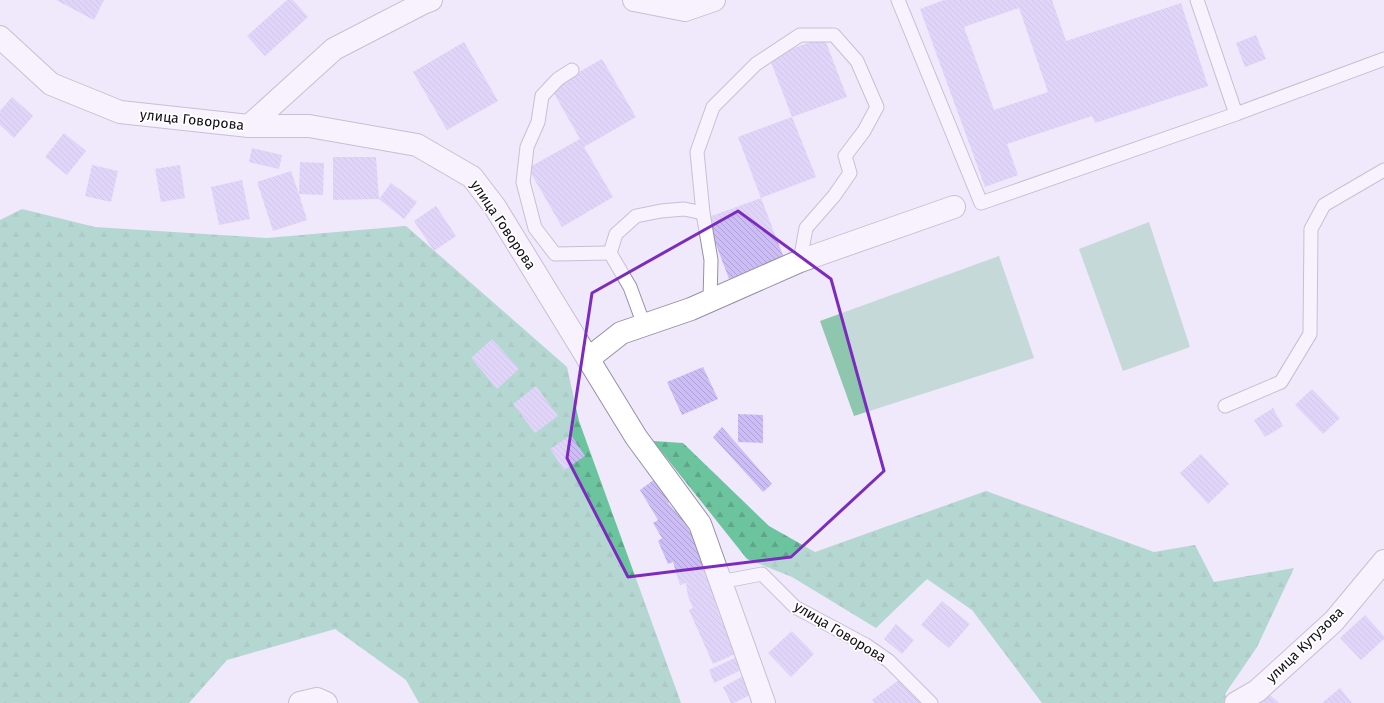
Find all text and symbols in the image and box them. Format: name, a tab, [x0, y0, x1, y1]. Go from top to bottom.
street label: улица Говорова	[139, 106, 245, 134]
street label: улица Говорова	[467, 177, 539, 273]
street label: улица Говорова	[791, 598, 889, 666]
street label: улица Кутузова	[1263, 604, 1347, 686]

